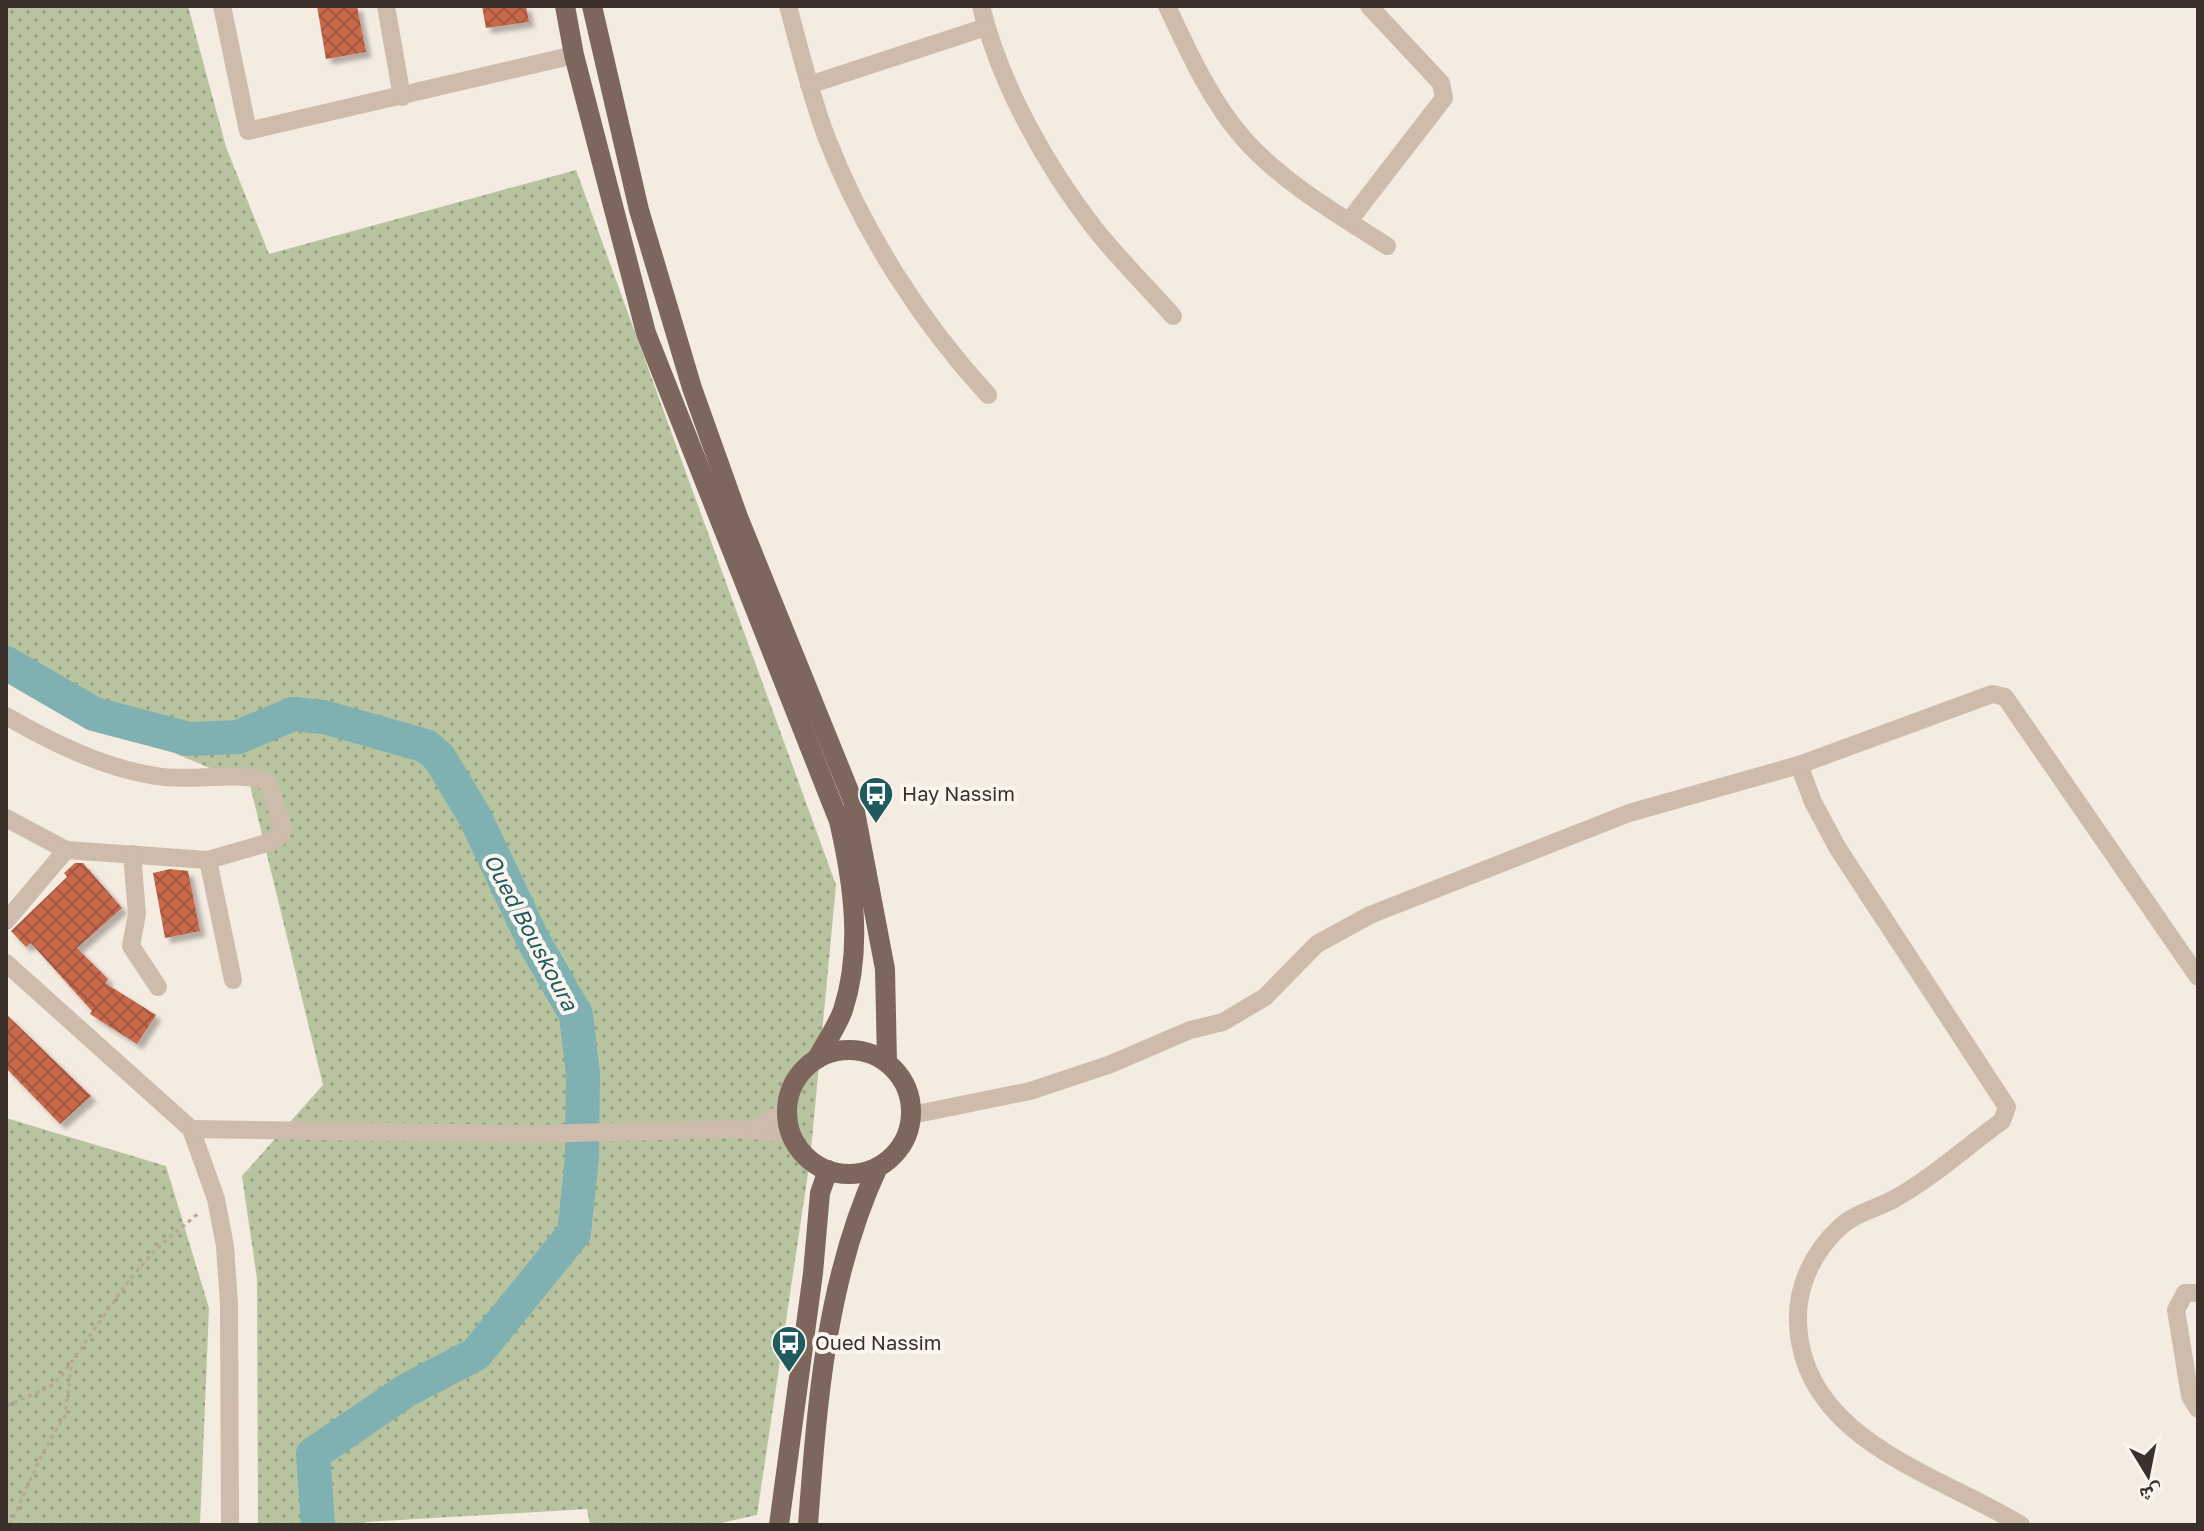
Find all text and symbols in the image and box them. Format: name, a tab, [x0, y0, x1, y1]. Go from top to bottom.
bus stop icon: Hay Nassim	[857, 775, 895, 825]
place label: Hay Nassim	[902, 781, 1015, 805]
water label: Oued Bouskoura	[479, 849, 585, 1016]
bus stop icon: Oued Nassim	[770, 1324, 808, 1374]
place label: Oued Nassim	[815, 1330, 942, 1354]
north arrow	[2108, 1435, 2188, 1515]
text: ش	[2138, 1479, 2165, 1511]

